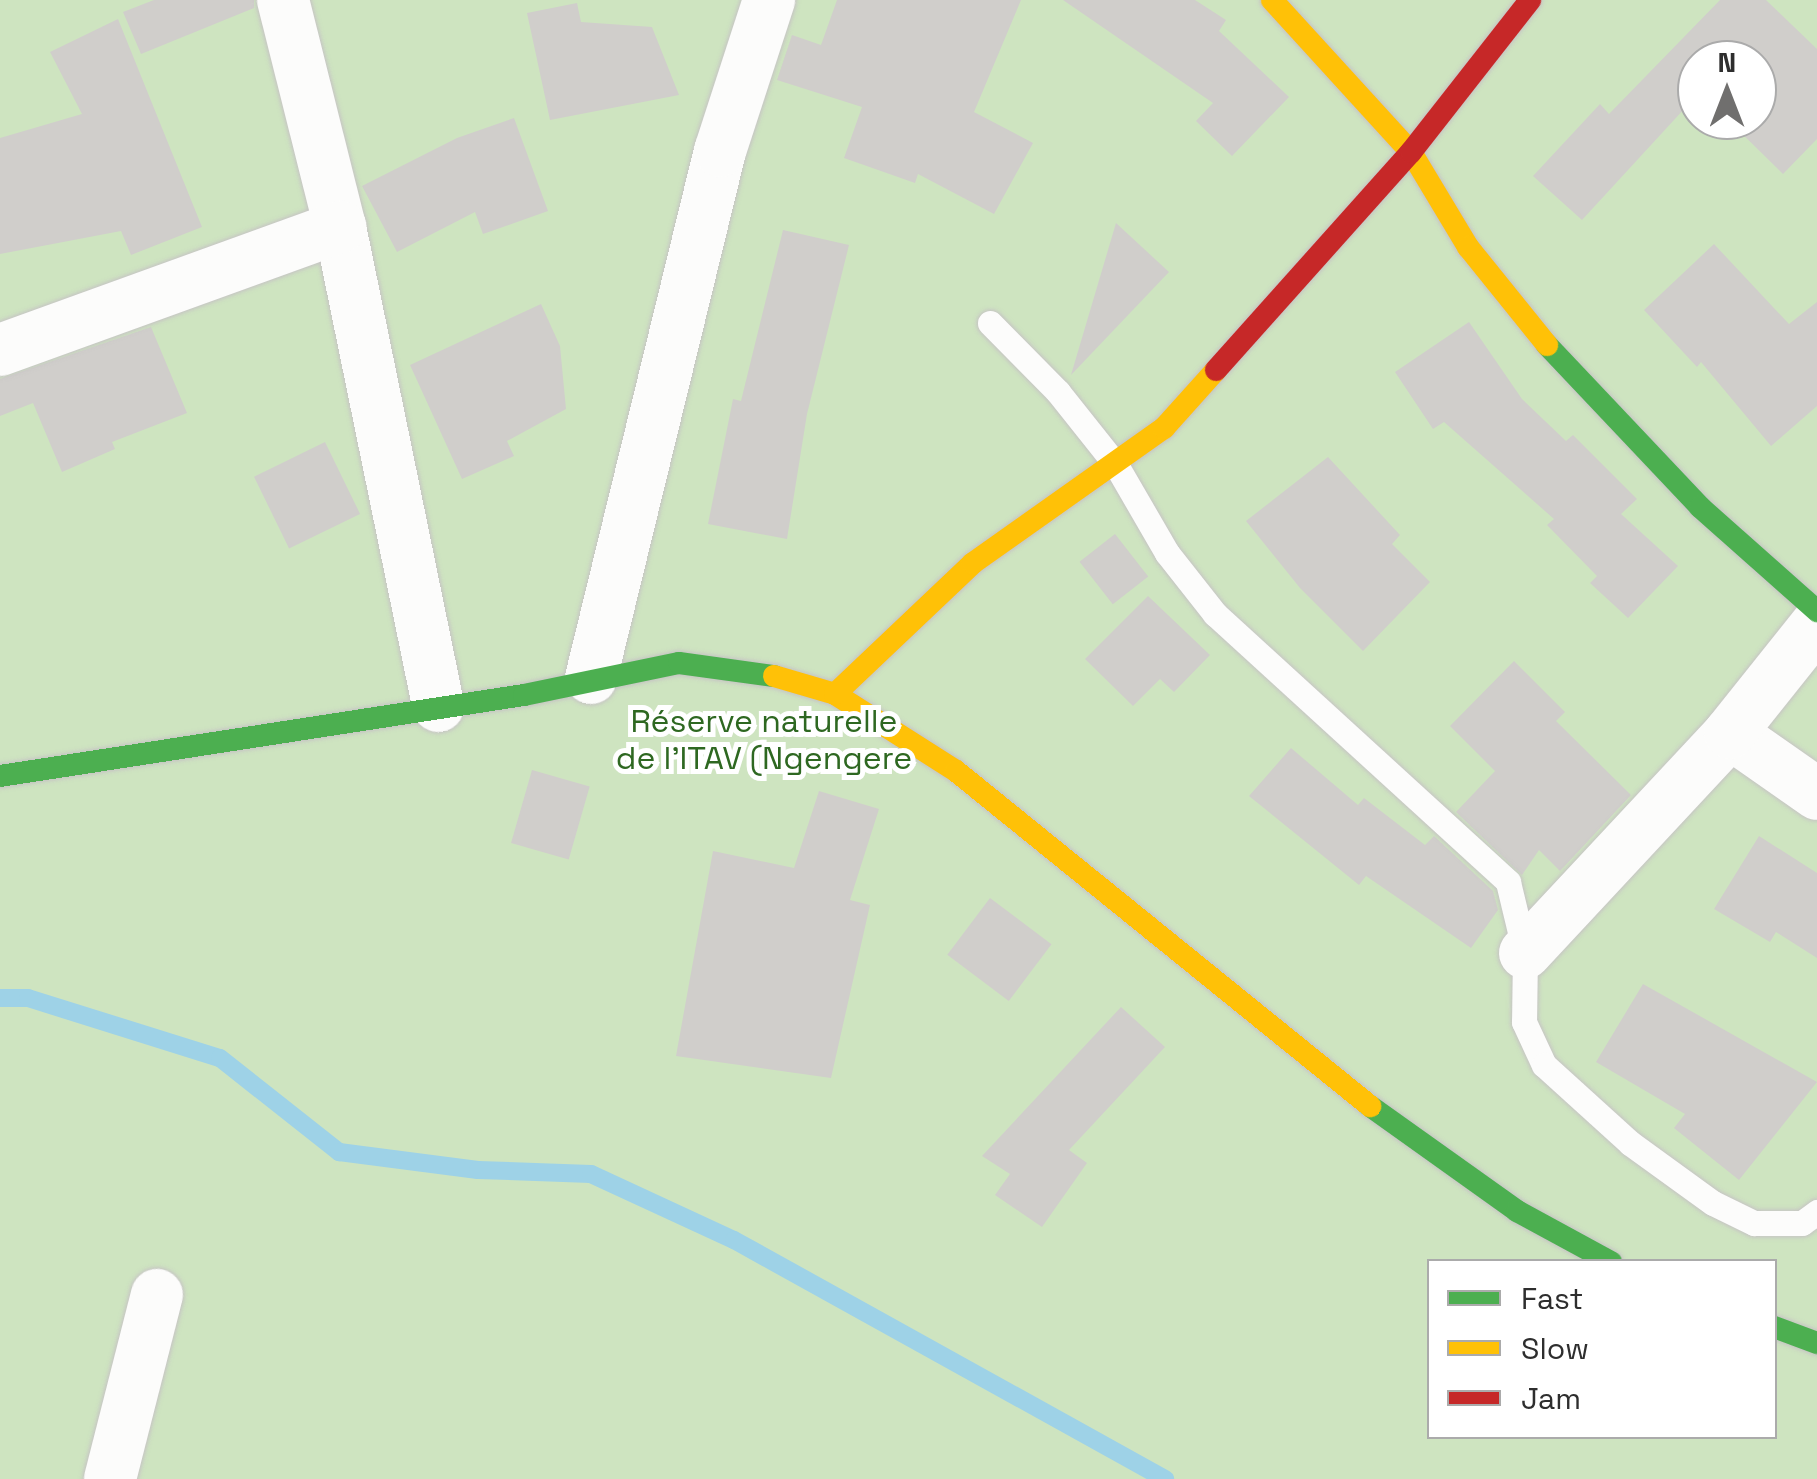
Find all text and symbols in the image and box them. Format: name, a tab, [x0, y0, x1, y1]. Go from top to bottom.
north arrow	[1677, 40, 1777, 140]
text: N	[1718, 44, 1736, 80]
park label: Réserve naturelle de l'ITAV (Ngengere	[616, 703, 912, 778]
legend	[1427, 1259, 1777, 1439]
text: Fast	[1521, 1279, 1583, 1318]
text: Slow	[1521, 1329, 1589, 1368]
text: Jam	[1521, 1379, 1581, 1418]

